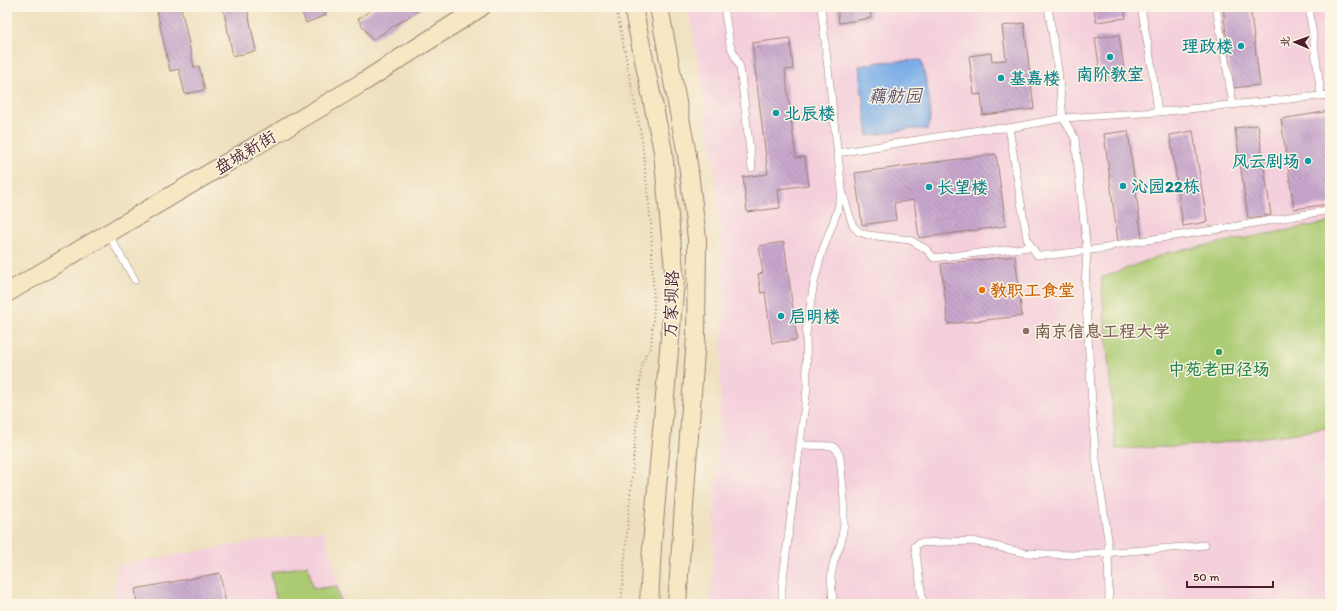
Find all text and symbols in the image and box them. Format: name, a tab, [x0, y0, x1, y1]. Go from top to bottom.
north arrow	[1275, 22, 1315, 62]
place label: 理政楼	[1182, 36, 1233, 56]
text: 北	[1279, 36, 1292, 47]
marker: 理政楼	[1236, 41, 1246, 51]
marker: 南阶教室	[1105, 52, 1115, 62]
place label: 南阶教室	[1076, 64, 1144, 84]
place label: 基嘉楼	[1009, 68, 1060, 88]
marker: 基嘉楼	[996, 73, 1006, 83]
water label: 藕舫园	[868, 85, 924, 107]
place label: 北辰楼	[784, 103, 835, 123]
marker: 北辰楼	[771, 108, 781, 118]
street label: 盘城新街	[211, 126, 279, 178]
place label: 风云剧场	[1232, 151, 1300, 171]
marker: 风云剧场	[1303, 156, 1313, 166]
place label: 沁园22栋	[1131, 176, 1200, 196]
place label: 长望楼	[937, 177, 988, 197]
marker: 沁园22栋	[1118, 181, 1128, 191]
marker: 长望楼	[924, 182, 934, 192]
street label: 万家坝路	[660, 270, 682, 338]
place label: 教职工食堂	[990, 280, 1075, 300]
marker: 教职工食堂	[977, 285, 987, 295]
place label: 启明楼	[789, 306, 840, 326]
marker: 启明楼	[776, 311, 786, 321]
place label: 南京信息工程大学	[1034, 321, 1170, 341]
marker: 南京信息工程大学	[1021, 326, 1031, 336]
marker: 中苑老田径场	[1214, 347, 1224, 357]
place label: 中苑老田径场	[1168, 359, 1270, 379]
scale bar	[1187, 563, 1273, 589]
text: 50 m	[1193, 570, 1219, 584]

